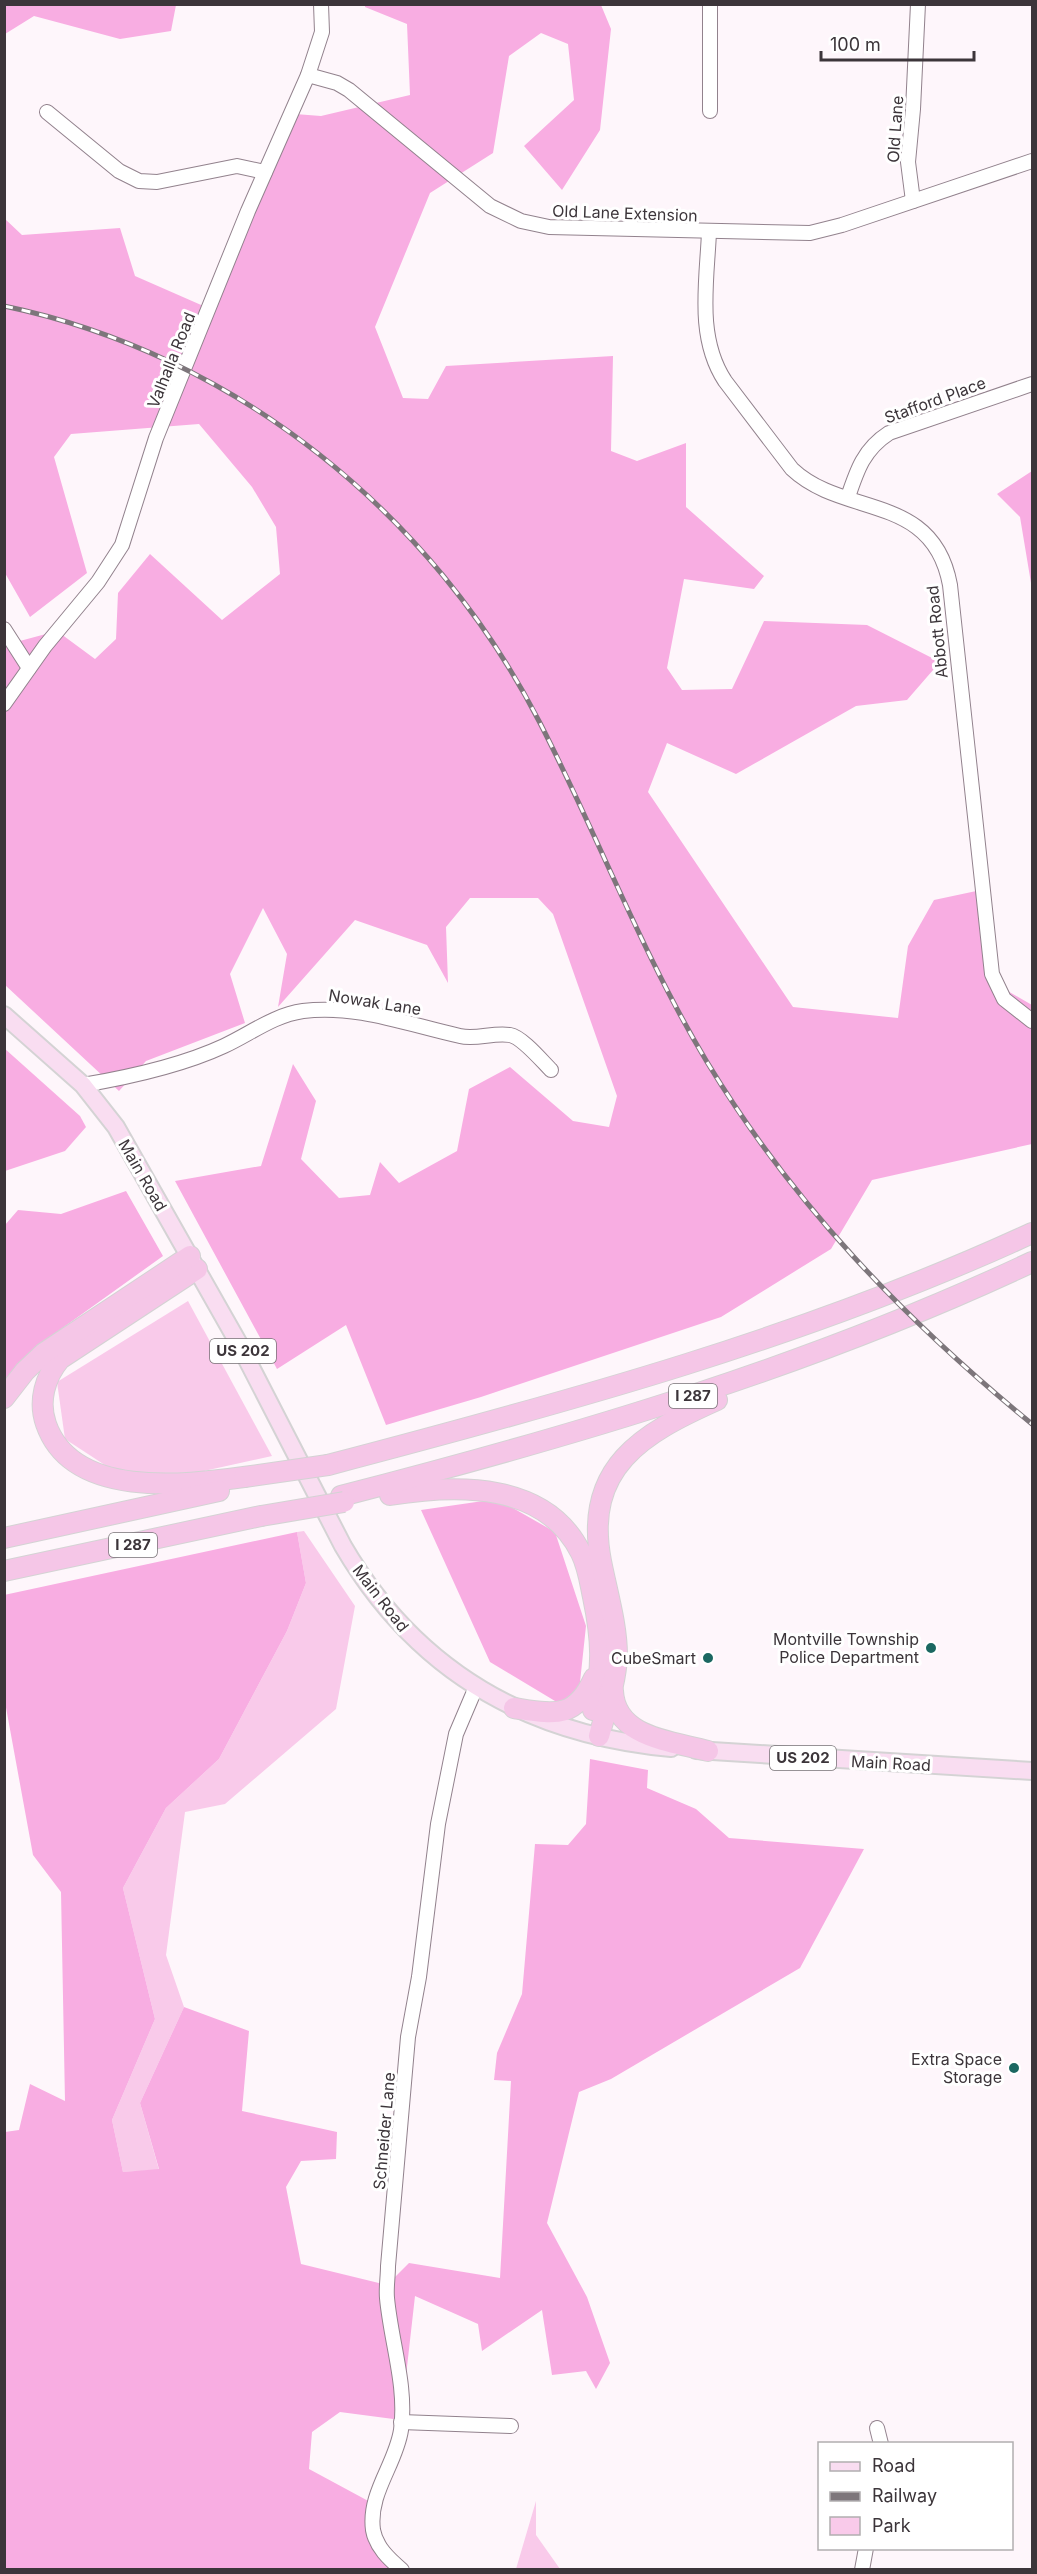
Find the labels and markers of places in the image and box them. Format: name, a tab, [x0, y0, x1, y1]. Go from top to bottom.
place label: Montville Township Police Department	[773, 1629, 919, 1667]
marker: Montville Township Police Department	[924, 1641, 938, 1655]
place label: CubeSmart	[611, 1648, 696, 1668]
marker: CubeSmart	[701, 1651, 715, 1665]
place label: Extra Space Storage	[911, 2049, 1002, 2087]
marker: Extra Space Storage	[1007, 2061, 1021, 2075]

